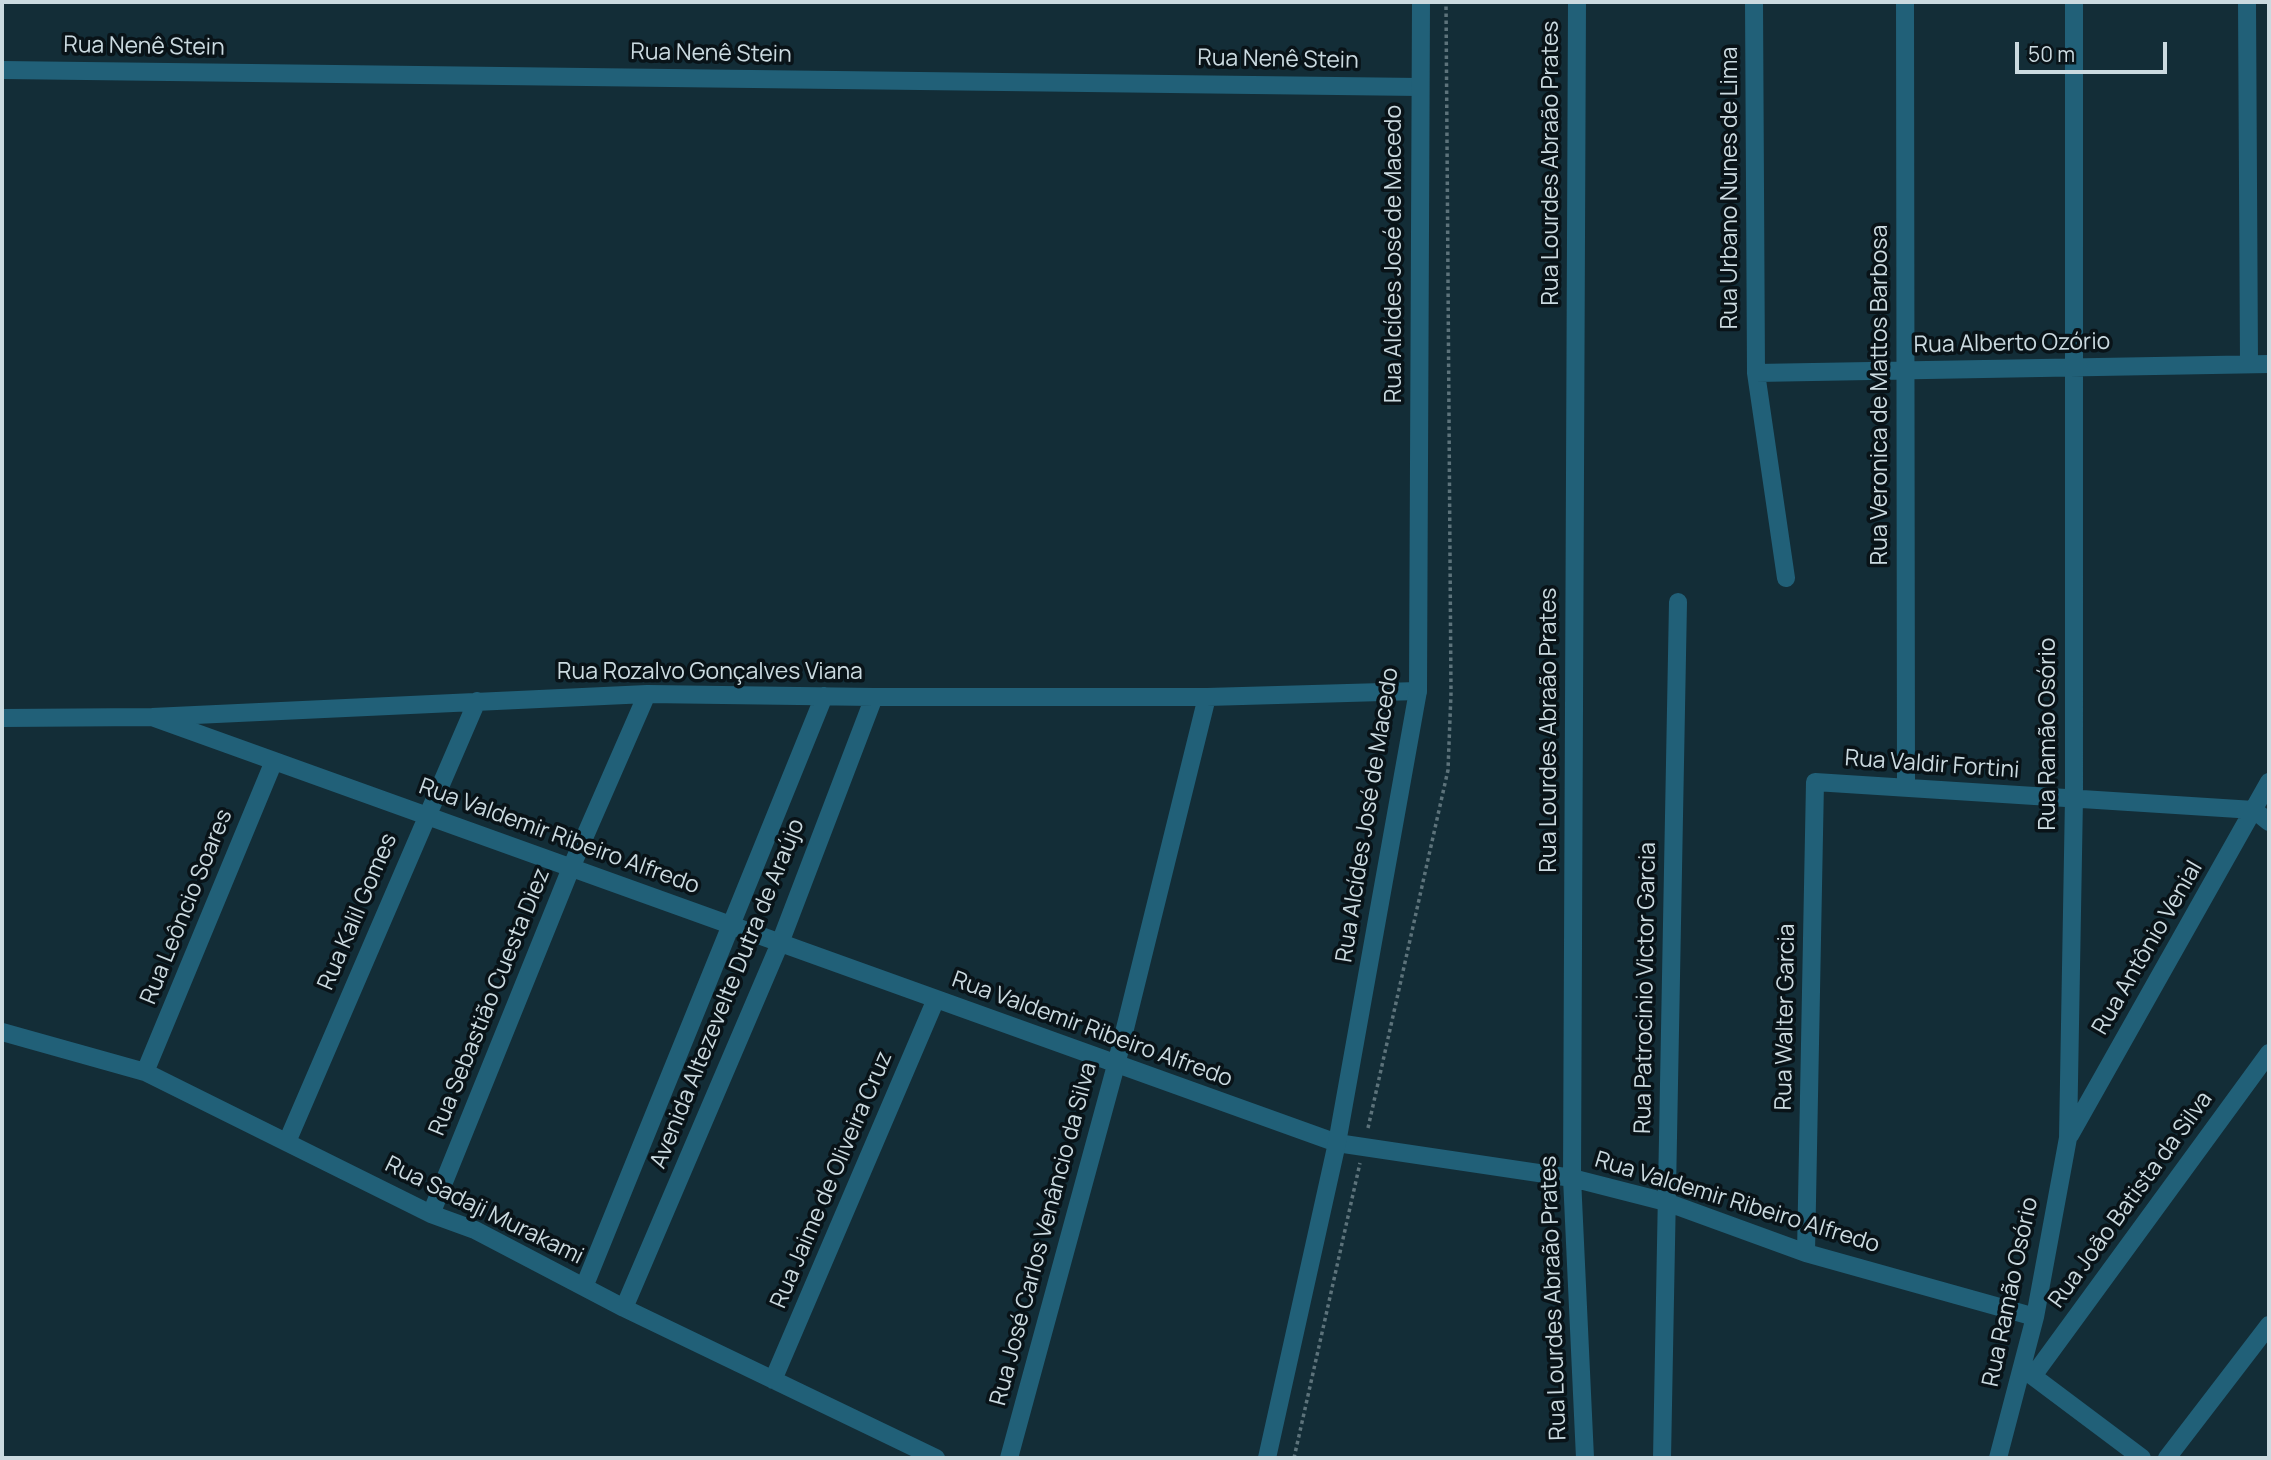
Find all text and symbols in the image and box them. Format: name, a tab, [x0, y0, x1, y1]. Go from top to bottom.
street label: Rua Lourdes Abraão Prates	[1538, 21, 1566, 305]
scale bar	[2019, 28, 2171, 72]
street label: Rua Nenê Stein	[63, 32, 225, 62]
street label: Rua Nenê Stein	[630, 39, 792, 69]
text: 50 m	[2028, 40, 2075, 68]
street label: Rua Nenê Stein	[1197, 45, 1359, 75]
street label: Rua Urbano Nunes de Lima	[1717, 47, 1745, 329]
street label: Rua Alcídes José de Macedo	[1381, 105, 1409, 403]
street label: Rua Veronica de Mattos Barbosa	[1867, 225, 1895, 565]
street label: Rua Alberto Ozório	[1913, 328, 2111, 360]
street label: Rua Lourdes Abraão Prates	[1536, 588, 1564, 872]
street label: Rua Ramão Osório	[2035, 638, 2063, 830]
street label: Rua Rozalvo Gonçalves Viana	[557, 659, 863, 687]
street label: Rua Alcídes José de Macedo	[1331, 666, 1405, 964]
street label: Rua Valdir Fortini	[1844, 745, 2020, 785]
street label: Rua Valdemir Ribeiro Alfredo	[415, 773, 703, 901]
street label: Rua Leôncio Soares	[135, 805, 239, 1009]
street label: Avenida Altezevelte Dutra de Araújo	[645, 815, 811, 1173]
street label: Rua Kalil Gomes	[313, 830, 403, 994]
street label: Rua Patrocinio Victor Garcia	[1630, 842, 1662, 1134]
street label: Rua Antônio Venial	[2087, 856, 2209, 1040]
street label: Rua Sebastião Cuesta Diez	[424, 864, 556, 1140]
street label: Rua Walter Garcia	[1771, 923, 1801, 1111]
street label: Rua Valdemir Ribeiro Alfredo	[948, 966, 1236, 1094]
street label: Rua Jaime de Oliveira Cruz	[765, 1047, 899, 1313]
street label: Rua José Carlos Venâncio da Silva	[985, 1059, 1103, 1409]
street label: Rua João Batista da Silva	[2043, 1086, 2219, 1314]
street label: Rua Valdemir Ribeiro Alfredo	[1591, 1146, 1883, 1260]
street label: Rua Sadaji Murakami	[380, 1151, 588, 1271]
street label: Rua Lourdes Abraão Prates	[1535, 1155, 1573, 1441]
street label: Rua Ramão Osório	[1977, 1195, 2045, 1389]

